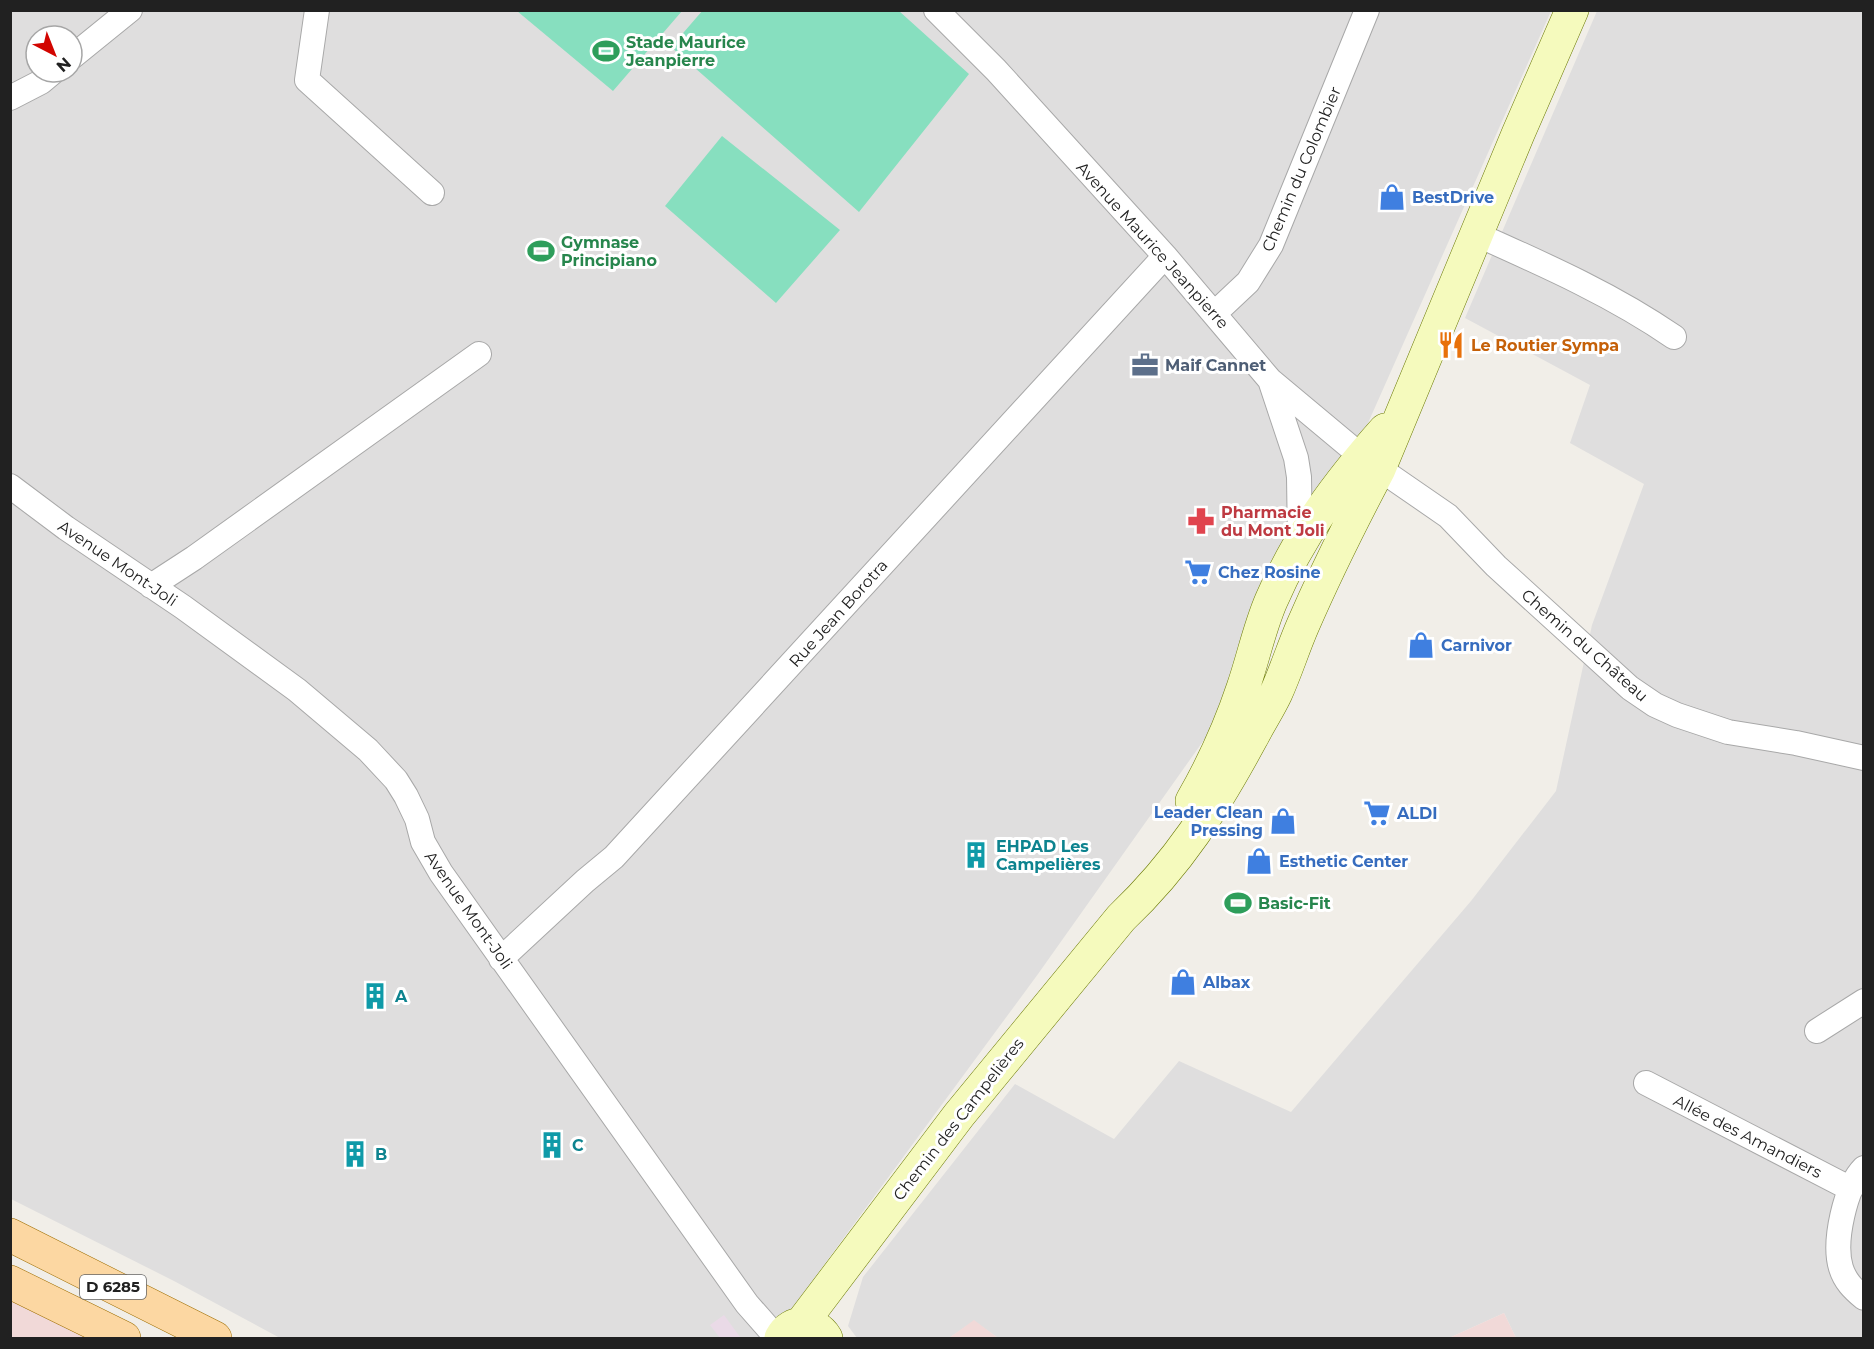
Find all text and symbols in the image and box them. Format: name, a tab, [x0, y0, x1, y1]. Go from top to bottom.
north arrow	[24, 24, 84, 84]
place label: Stade Maurice Jeanpierre	[625, 33, 746, 70]
sports icon: Stade Maurice Jeanpierre	[591, 36, 621, 66]
text: N	[53, 53, 75, 76]
street label: Chemin du Colombier	[1258, 84, 1345, 255]
street label: Avenue Maurice Jeanpierre	[1073, 158, 1233, 333]
shop icon: BestDrive	[1377, 182, 1407, 212]
place label: BestDrive	[1412, 188, 1494, 207]
place label: Gymnase Principiano	[561, 233, 657, 270]
sports icon: Gymnase Principiano	[526, 236, 556, 266]
restaurant icon: Le Routier Sympa	[1436, 330, 1466, 360]
place label: Le Routier Sympa	[1471, 336, 1619, 355]
office icon: Maif Cannet	[1130, 350, 1160, 380]
place label: Maif Cannet	[1165, 356, 1266, 375]
place label: Pharmacie du Mont Joli	[1221, 503, 1325, 540]
pharmacy icon: Pharmacie du Mont Joli	[1186, 506, 1216, 536]
street label: Avenue Mont-Joli	[55, 517, 181, 610]
street label: Rue Jean Borotra	[785, 556, 892, 671]
supermarket icon: Chez Rosine	[1183, 557, 1213, 587]
place label: Chez Rosine	[1218, 563, 1321, 582]
street label: Chemin du Château	[1518, 585, 1652, 705]
shop icon: Carnivor	[1406, 630, 1436, 660]
place label: Carnivor	[1441, 636, 1512, 655]
supermarket icon: ALDI	[1362, 798, 1392, 828]
place label: Leader Clean Pressing	[1154, 803, 1263, 840]
place label: ALDI	[1396, 804, 1437, 823]
shop icon: Leader Clean Pressing	[1268, 806, 1298, 836]
place label: EHPAD Les Campelières	[996, 837, 1101, 874]
building icon: EHPAD Les Campelières	[961, 840, 991, 870]
shop icon: Esthetic Center	[1244, 846, 1274, 876]
street label: Avenue Mont-Joli	[421, 848, 516, 973]
place label: Esthetic Center	[1279, 852, 1408, 871]
sports icon: Basic-Fit	[1223, 888, 1253, 918]
place label: Basic-Fit	[1258, 894, 1331, 913]
shop icon: Albax	[1168, 967, 1198, 997]
place label: Albax	[1202, 973, 1251, 992]
building icon: A	[360, 981, 390, 1011]
place label: A	[394, 987, 408, 1006]
street label: Chemin des Campelières	[889, 1034, 1028, 1204]
street label: Allée des Amandiers	[1670, 1091, 1825, 1182]
building icon: C	[537, 1130, 567, 1160]
place label: C	[572, 1136, 584, 1155]
building icon: B	[340, 1139, 370, 1169]
place label: B	[375, 1145, 387, 1164]
road number: D 6285	[80, 1275, 146, 1299]

